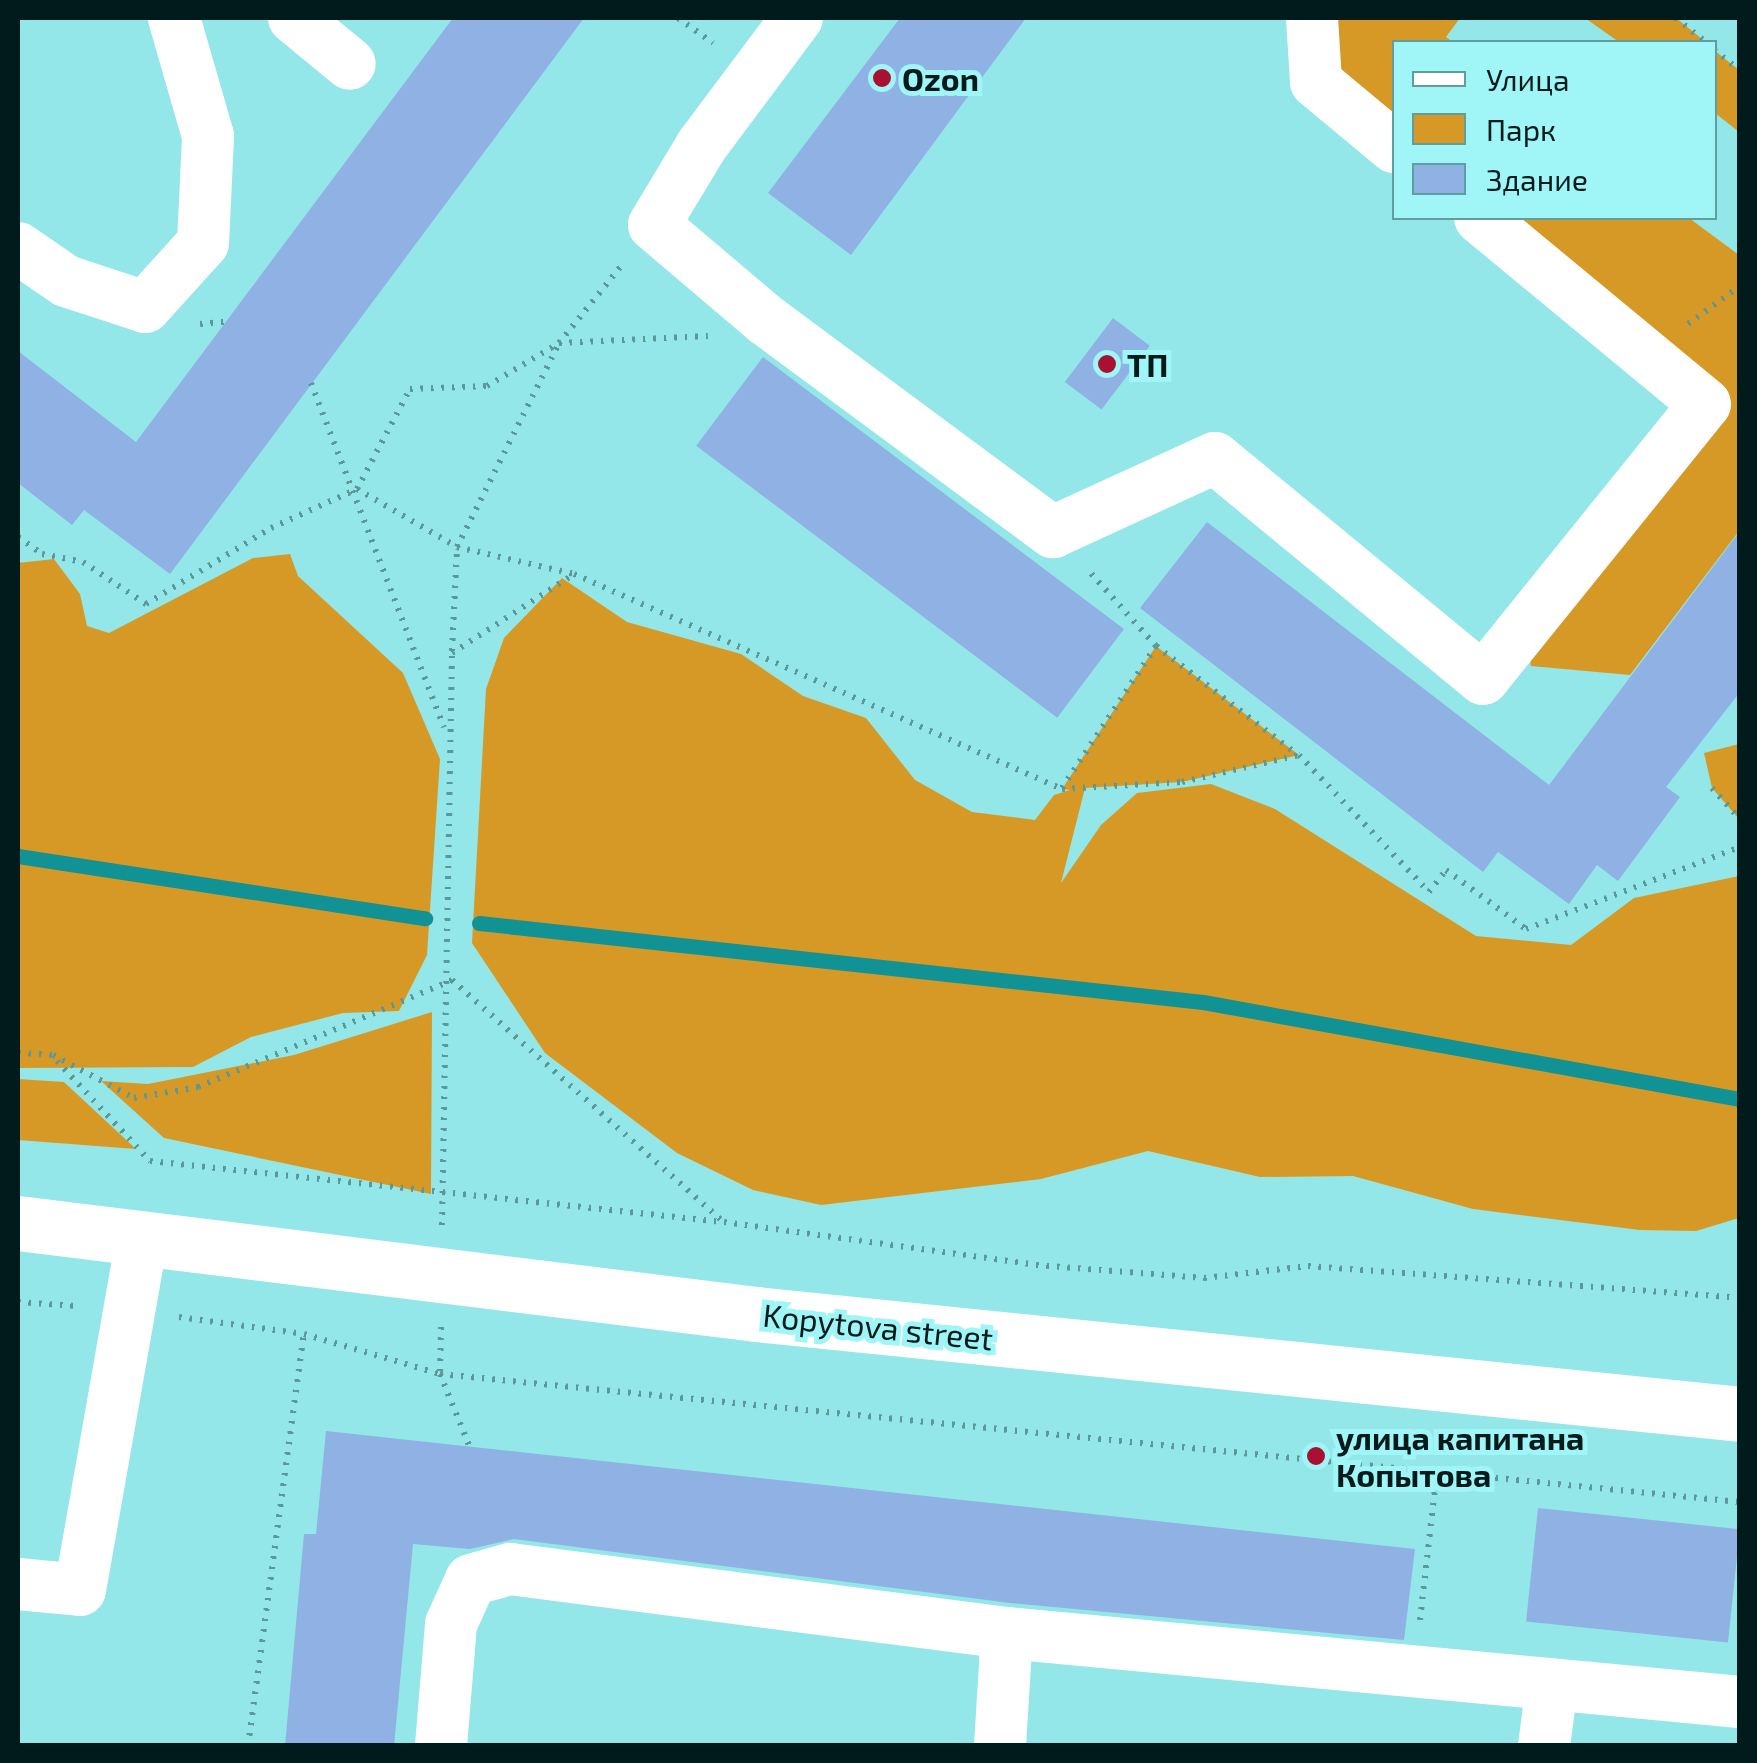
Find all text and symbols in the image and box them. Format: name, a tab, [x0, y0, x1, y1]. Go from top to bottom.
legend	[1392, 40, 1717, 220]
place label: Ozon	[902, 59, 979, 97]
text: Улица	[1486, 61, 1570, 97]
marker: Ozon	[871, 67, 893, 89]
text: Парк	[1486, 111, 1556, 147]
text: Здание	[1486, 161, 1588, 197]
place label: ТП	[1127, 345, 1168, 383]
marker: ТП	[1096, 353, 1118, 375]
street label: Kopytova street	[761, 1295, 995, 1357]
place label: улица капитана Копытова	[1336, 1419, 1584, 1494]
marker: улица капитана Копытова	[1305, 1445, 1327, 1467]

